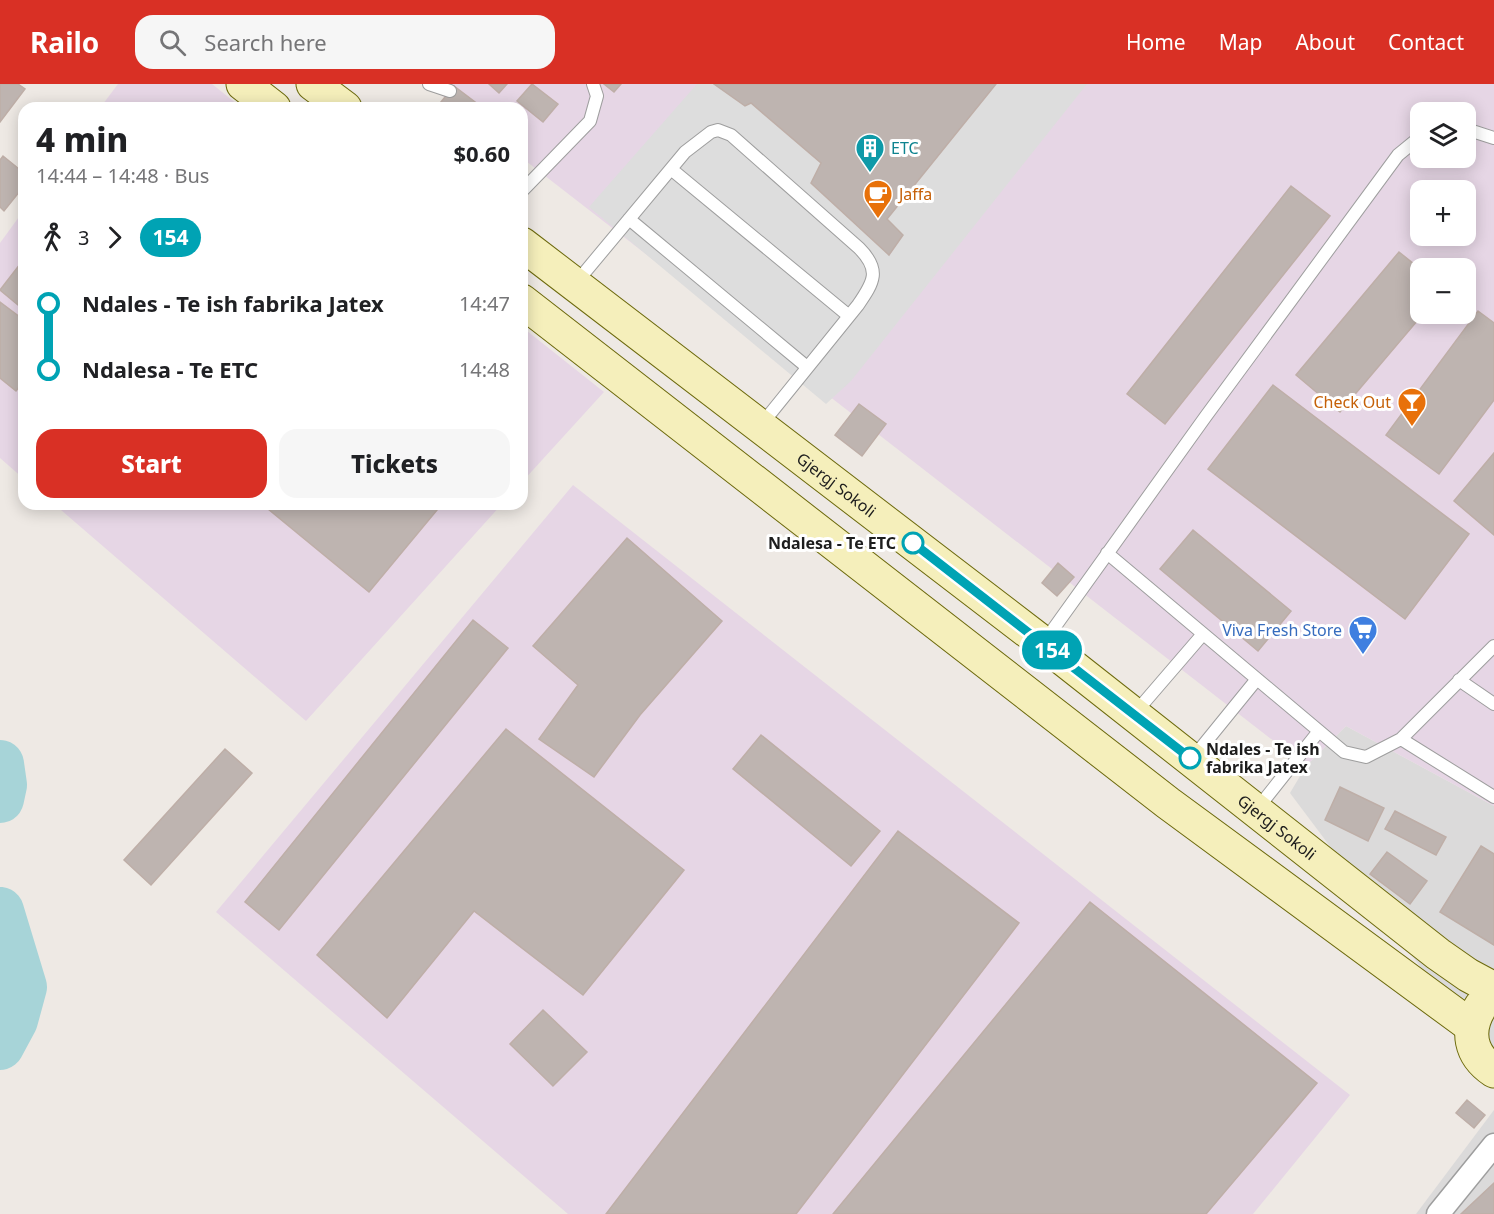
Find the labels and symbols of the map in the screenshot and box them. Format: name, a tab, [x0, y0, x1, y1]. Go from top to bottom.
building icon: ETC	[854, 132, 886, 174]
place label: ETC	[891, 137, 919, 159]
cafe icon: Jaffa	[862, 178, 894, 220]
place label: Jaffa	[897, 183, 932, 205]
bar icon: Check Out	[1396, 386, 1428, 428]
place label: Check Out	[1313, 391, 1391, 413]
street label: Gjergj Sokoli	[792, 447, 881, 522]
place label: Ndalesa - Te ETC	[768, 532, 896, 554]
marker: Ndalesa - Te ETC	[902, 532, 924, 554]
supermarket icon: Viva Fresh Store	[1347, 614, 1379, 656]
place label: Viva Fresh Store	[1222, 619, 1342, 641]
line badge: 154	[1018, 630, 1086, 670]
place label: Ndales - Te ish fabrika Jatex	[1206, 738, 1320, 778]
marker: Ndales - Te ish fabrika Jatex	[1179, 747, 1201, 769]
street label: Gjergj Sokoli	[1233, 789, 1321, 865]

